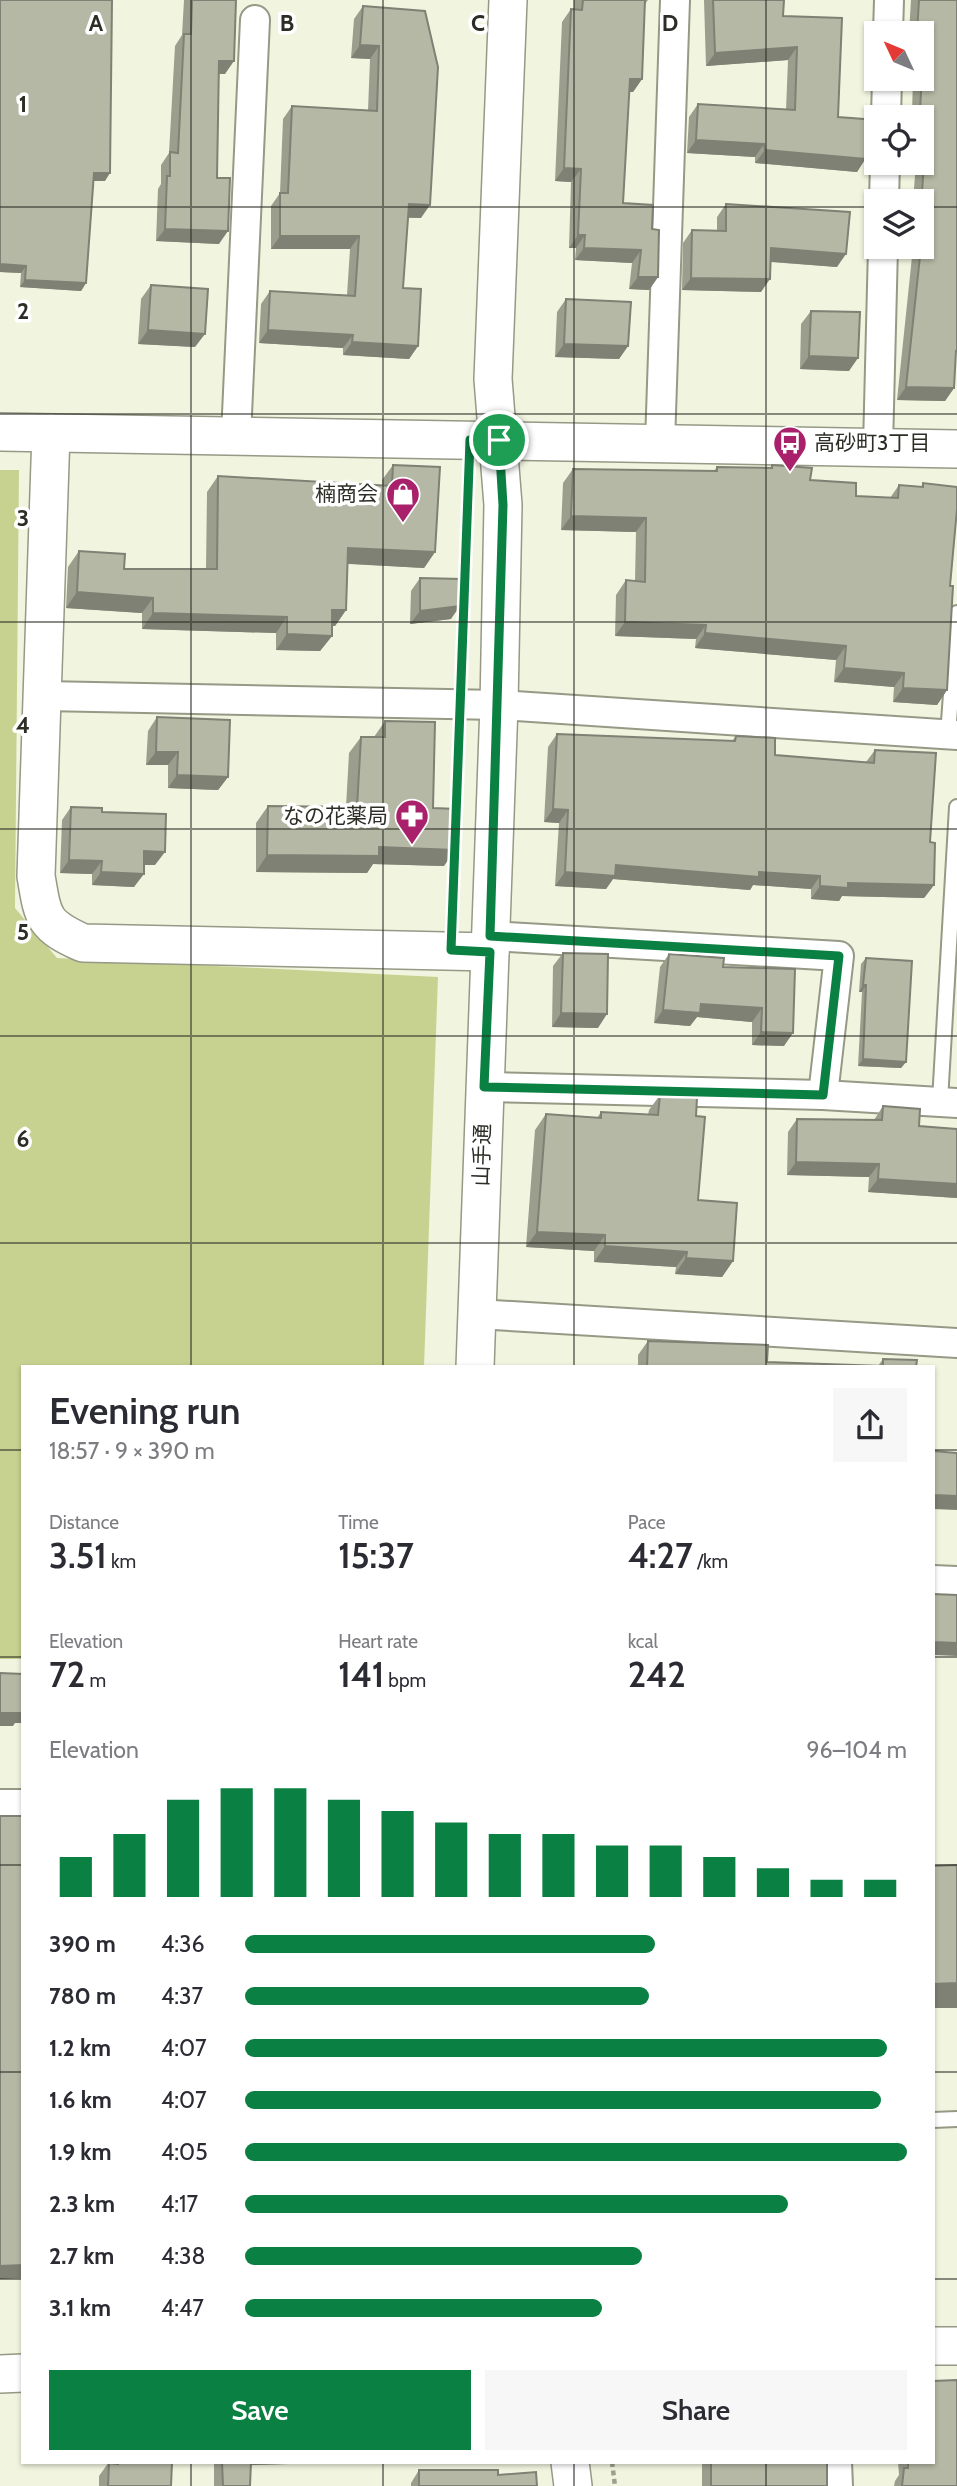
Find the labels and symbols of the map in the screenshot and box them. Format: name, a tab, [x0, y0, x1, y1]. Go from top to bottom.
text: A	[89, 9, 104, 37]
text: B	[280, 9, 294, 37]
text: C	[471, 9, 485, 37]
text: D	[662, 9, 678, 37]
north arrow	[864, 21, 934, 91]
text: 1	[19, 90, 27, 118]
text: 2	[17, 297, 29, 325]
pin	[469, 410, 529, 470]
bus stop icon: 高砂町3丁目	[771, 424, 809, 473]
place label: 高砂町3丁目	[814, 430, 930, 455]
shop icon: 楠商会	[384, 475, 422, 524]
place label: 楠商会	[315, 481, 378, 506]
text: 3	[17, 504, 29, 532]
text: 4	[16, 711, 30, 739]
pharmacy icon: なの花薬局	[393, 797, 431, 846]
place label: なの花薬局	[283, 803, 388, 828]
text: 5	[17, 918, 29, 946]
street label: 山手通	[468, 1123, 495, 1187]
text: 6	[17, 1125, 29, 1153]

